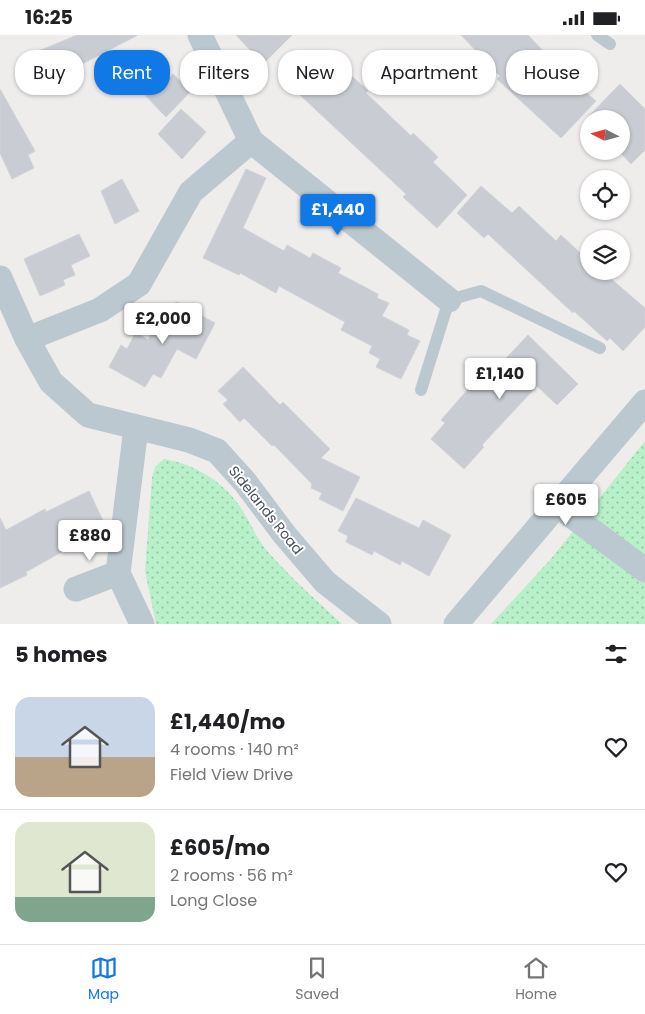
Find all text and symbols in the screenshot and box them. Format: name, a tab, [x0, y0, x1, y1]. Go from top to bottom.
text: 16:25	[25, 4, 73, 31]
chip: Buy	[15, 50, 84, 95]
chip: Rent	[94, 50, 170, 95]
chip: Filters	[180, 50, 268, 95]
chip: New	[278, 50, 352, 95]
chip: Apartment	[362, 50, 496, 95]
chip: House	[506, 50, 598, 95]
north arrow	[580, 110, 630, 160]
map controls	[580, 110, 630, 280]
button: locate	[580, 170, 630, 220]
pin: £1,440	[297, 193, 379, 236]
text: £1,440	[311, 198, 365, 221]
button: layers	[580, 230, 630, 280]
pin: £2,000	[122, 303, 204, 345]
text: £2,000	[135, 307, 191, 330]
pin: £1,140	[459, 357, 541, 400]
text: £1,140	[476, 362, 524, 385]
street label: Sidelands Road	[224, 462, 308, 558]
pin: £605	[536, 483, 596, 526]
text: £605	[545, 488, 587, 511]
pin: £880	[60, 519, 120, 562]
text: £880	[69, 524, 111, 547]
text: 5 homes	[15, 640, 108, 669]
icon: filters	[602, 640, 630, 668]
text: £1,440/mo	[170, 707, 285, 736]
icon: home	[55, 717, 115, 777]
icon: heart	[602, 733, 630, 761]
text: 4 rooms · 140 m²	[170, 738, 299, 761]
text: Field View Drive	[170, 763, 293, 786]
text: £605/mo	[170, 833, 270, 862]
icon: home	[55, 842, 115, 902]
icon: heart	[602, 858, 630, 886]
text: 2 rooms · 56 m²	[170, 864, 293, 887]
text: Long Close	[170, 889, 257, 912]
tab: Map	[88, 954, 119, 1005]
tab: Saved	[295, 954, 339, 1005]
tab: Home	[515, 954, 557, 1005]

